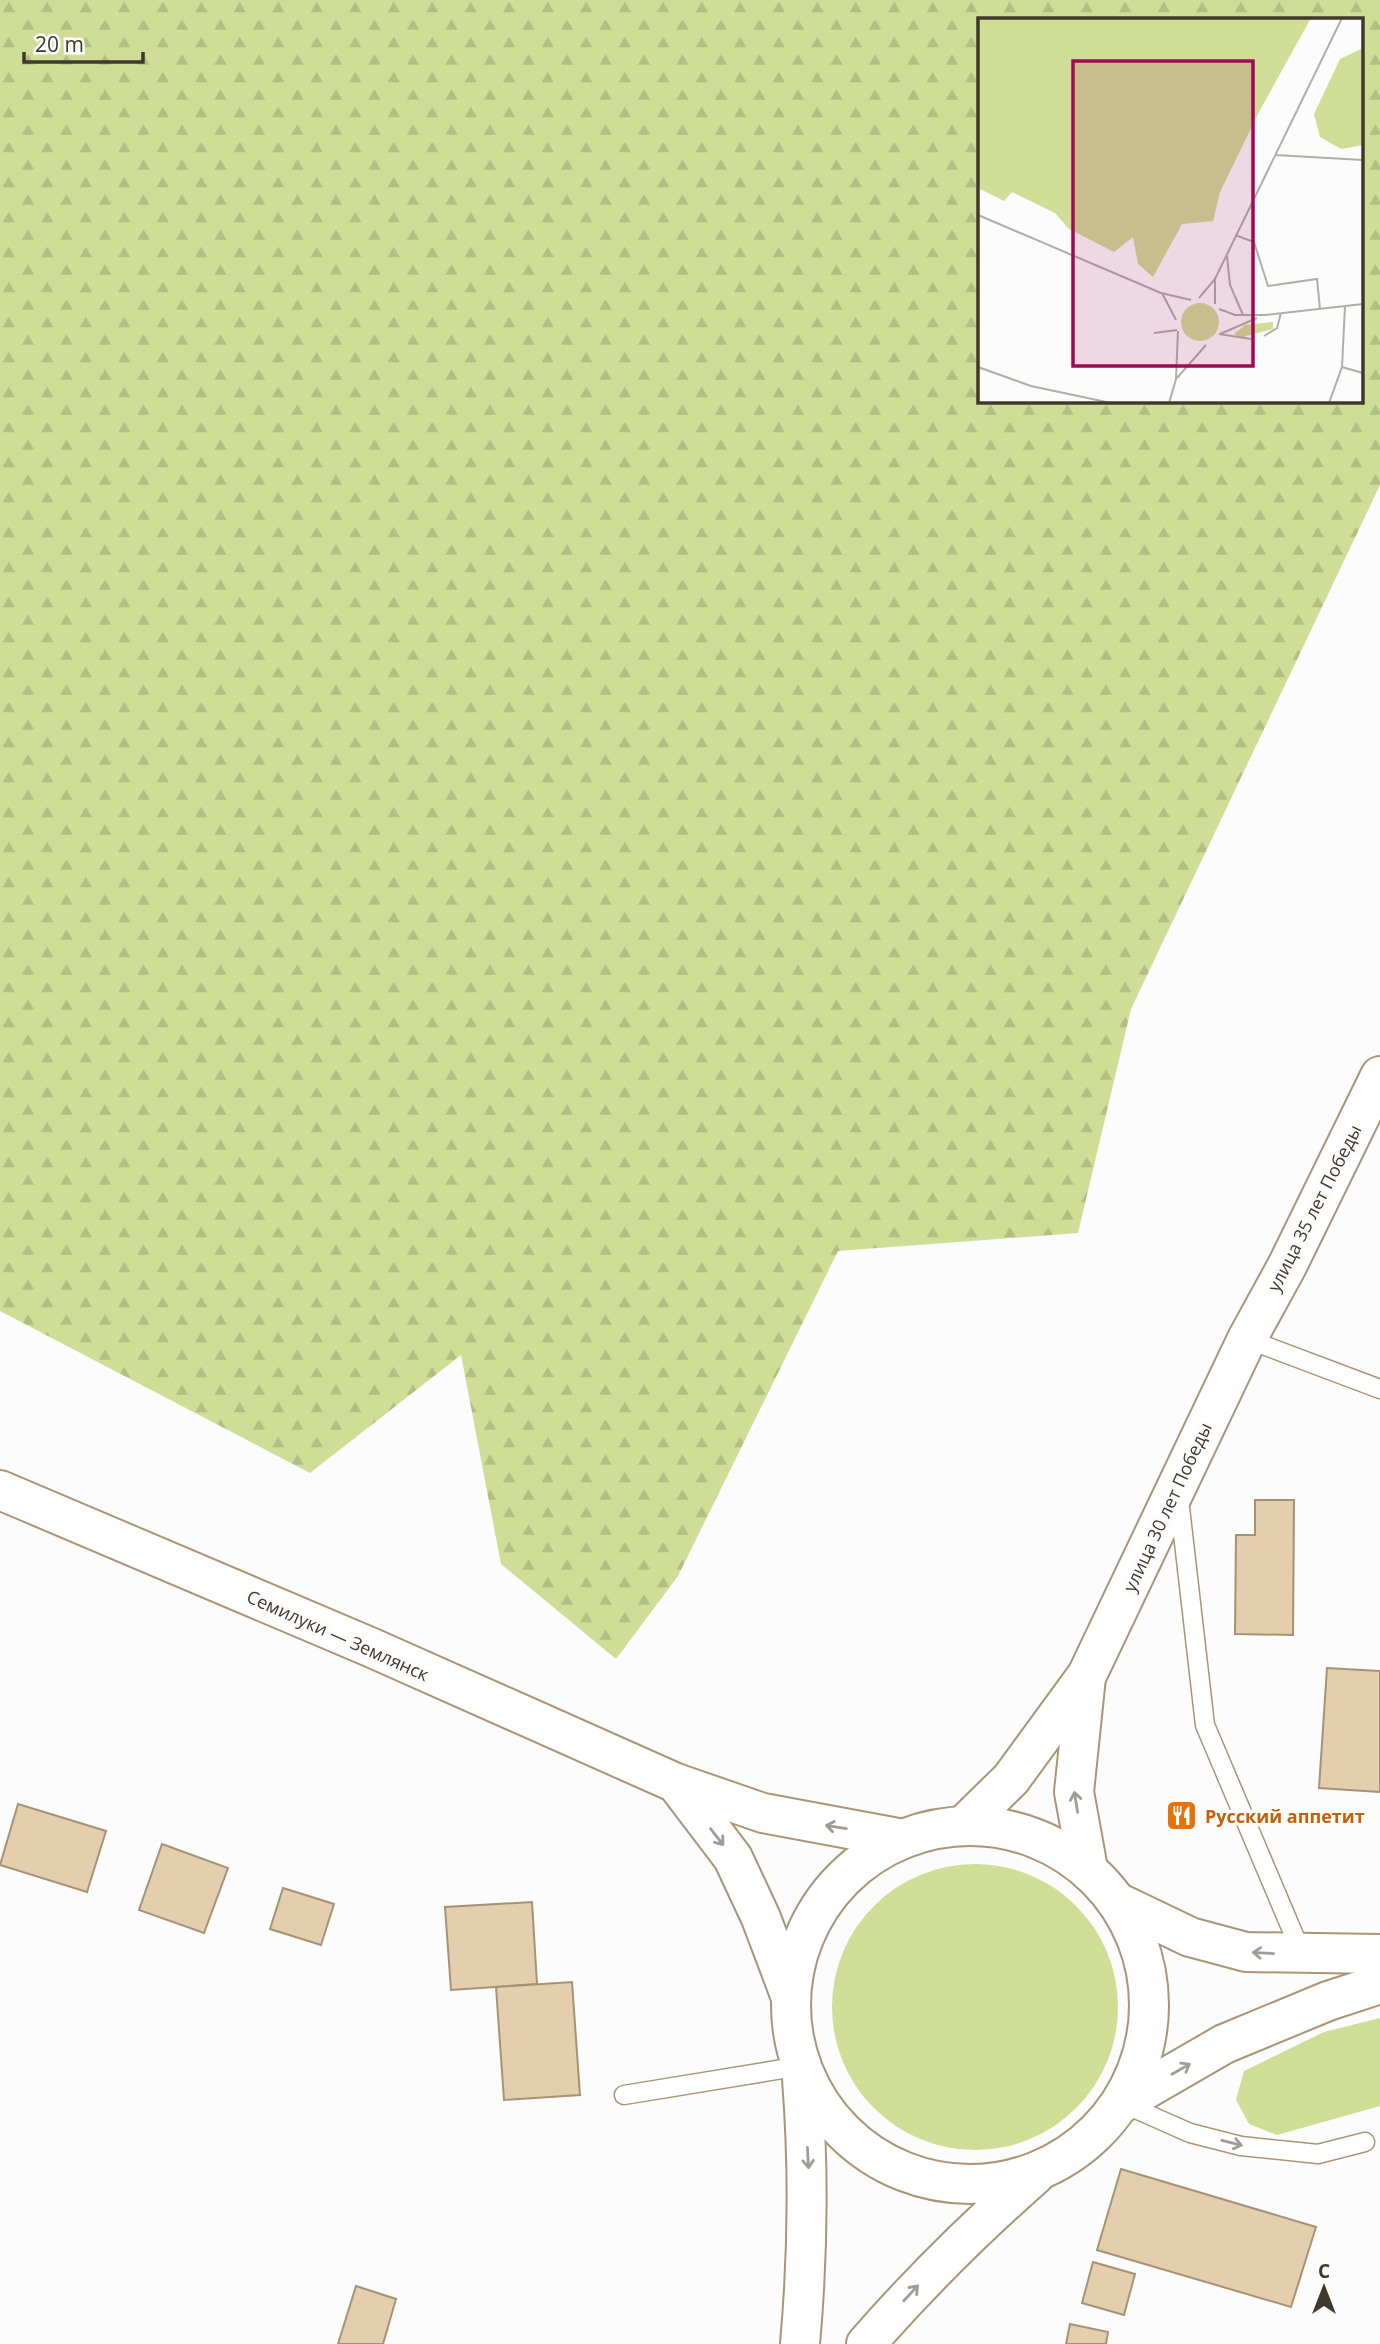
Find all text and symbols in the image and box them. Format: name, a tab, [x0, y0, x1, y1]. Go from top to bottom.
inset map	[978, 18, 1362, 402]
scale bar	[24, 21, 144, 65]
text: 20 m	[35, 30, 84, 58]
street label: улица 35 лет Победы	[1261, 1120, 1367, 1296]
street label: улица 30 лет Победы	[1117, 1418, 1217, 1596]
street label: Семилуки — Землянск	[243, 1584, 433, 1686]
one-way arrow	[1069, 1791, 1082, 1814]
restaurant icon: Русский аппетит	[1165, 1799, 1199, 1833]
place label: Русский аппетит	[1205, 1804, 1365, 1828]
one-way arrow	[825, 1820, 848, 1833]
one-way arrow	[710, 1827, 725, 1845]
one-way arrow	[1252, 1946, 1275, 1959]
one-way arrow	[1170, 2062, 1191, 2075]
one-way arrow	[1220, 2137, 1243, 2150]
one-way arrow	[801, 2147, 814, 2170]
north arrow	[1289, 2253, 1359, 2323]
text: С	[1318, 2258, 1330, 2284]
one-way arrow	[903, 2284, 919, 2302]

